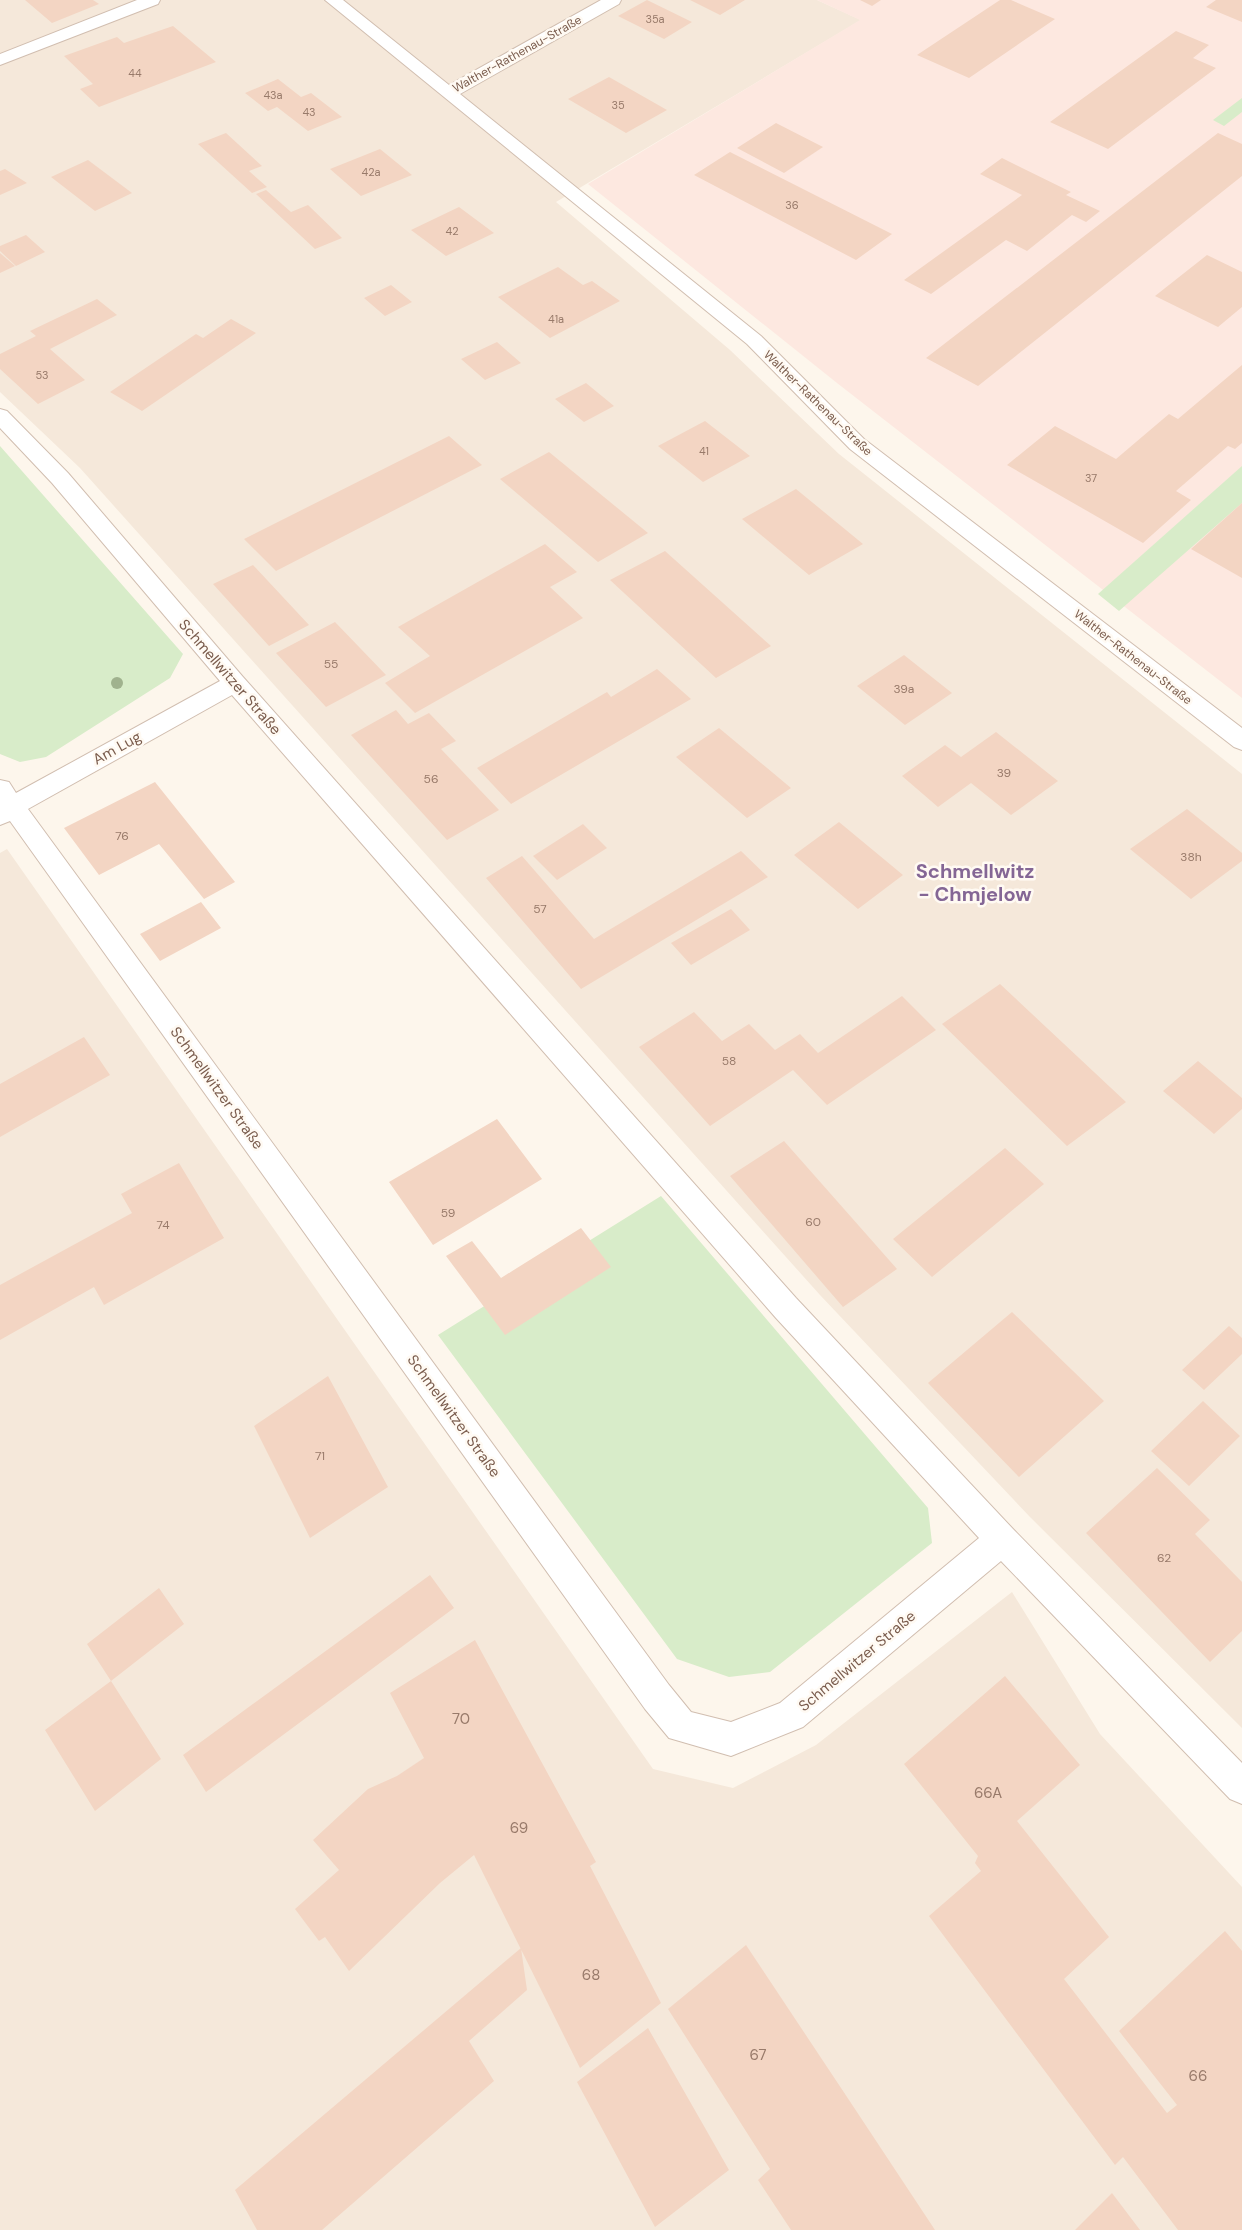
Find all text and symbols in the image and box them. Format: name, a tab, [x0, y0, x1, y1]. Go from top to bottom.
street label: Walther-Rathenau-Straße	[450, 12, 585, 96]
house number: 35a	[645, 12, 665, 26]
house number: 44	[128, 66, 142, 80]
house number: 43a	[263, 88, 283, 102]
house number: 35	[611, 98, 625, 112]
house number: 43	[302, 105, 316, 119]
house number: 42a	[362, 165, 381, 179]
house number: 36	[785, 198, 799, 212]
house number: 42	[445, 224, 459, 238]
house number: 41a	[548, 312, 564, 326]
street label: Walther-Rathenau-Straße	[760, 347, 876, 459]
house number: 53	[35, 368, 49, 382]
house number: 41	[699, 444, 709, 458]
house number: 37	[1085, 471, 1097, 485]
street label: Walther-Rathenau-Straße	[1071, 606, 1195, 708]
street label: Schmellwitzer Straße	[174, 615, 286, 739]
house number: 55	[324, 656, 338, 672]
house number: 39a	[894, 681, 914, 697]
street label: Am Lug	[89, 727, 145, 769]
house number: 39	[997, 765, 1011, 781]
house number: 56	[424, 771, 438, 787]
house number: 76	[115, 828, 129, 844]
house number: 38h	[1180, 849, 1202, 865]
district label: Schmellwitz - Chmjelow	[916, 858, 1034, 907]
house number: 57	[533, 901, 547, 917]
street label: Schmellwitzer Straße	[166, 1023, 268, 1153]
house number: 58	[722, 1053, 736, 1069]
house number: 59	[441, 1205, 455, 1221]
house number: 60	[805, 1214, 821, 1230]
house number: 74	[157, 1217, 169, 1233]
street label: Schmellwitzer Straße	[403, 1351, 505, 1481]
house number: 71	[315, 1448, 325, 1464]
house number: 62	[1157, 1550, 1171, 1566]
street label: Schmellwitzer Straße	[794, 1606, 920, 1716]
house number: 70	[452, 1709, 470, 1729]
house number: 66A	[974, 1783, 1002, 1803]
house number: 69	[510, 1818, 528, 1838]
house number: 68	[582, 1965, 600, 1985]
house number: 67	[749, 2045, 767, 2065]
house number: 66	[1189, 2066, 1207, 2086]

